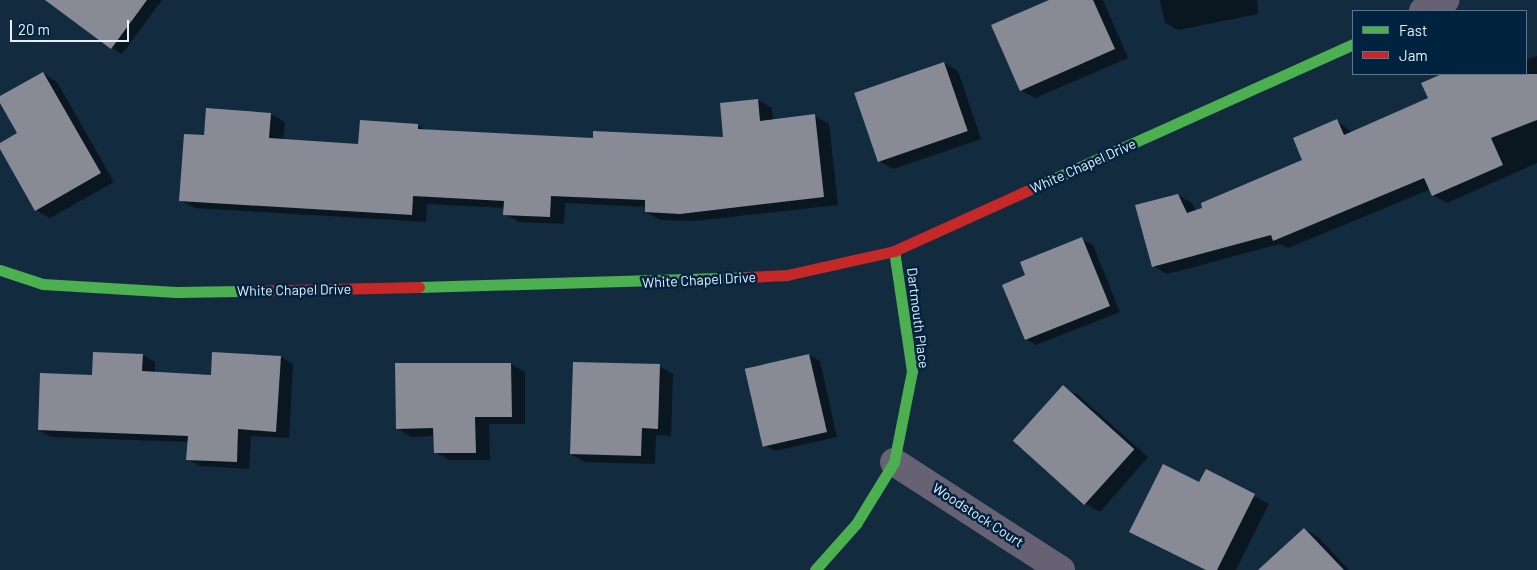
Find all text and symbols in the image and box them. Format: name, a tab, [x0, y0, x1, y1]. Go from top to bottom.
scale bar	[12, 10, 131, 42]
legend	[1352, 10, 1527, 75]
text: 20 m	[18, 20, 50, 38]
text: Fast	[1399, 21, 1427, 39]
text: Jam	[1399, 46, 1428, 64]
street label: White Chapel Drive	[1027, 135, 1139, 197]
street label: Dartmouth Place	[903, 267, 933, 369]
street label: White Chapel Drive	[642, 269, 756, 291]
street label: White Chapel Drive	[237, 281, 351, 299]
street label: Woodstock Court	[929, 479, 1027, 551]

